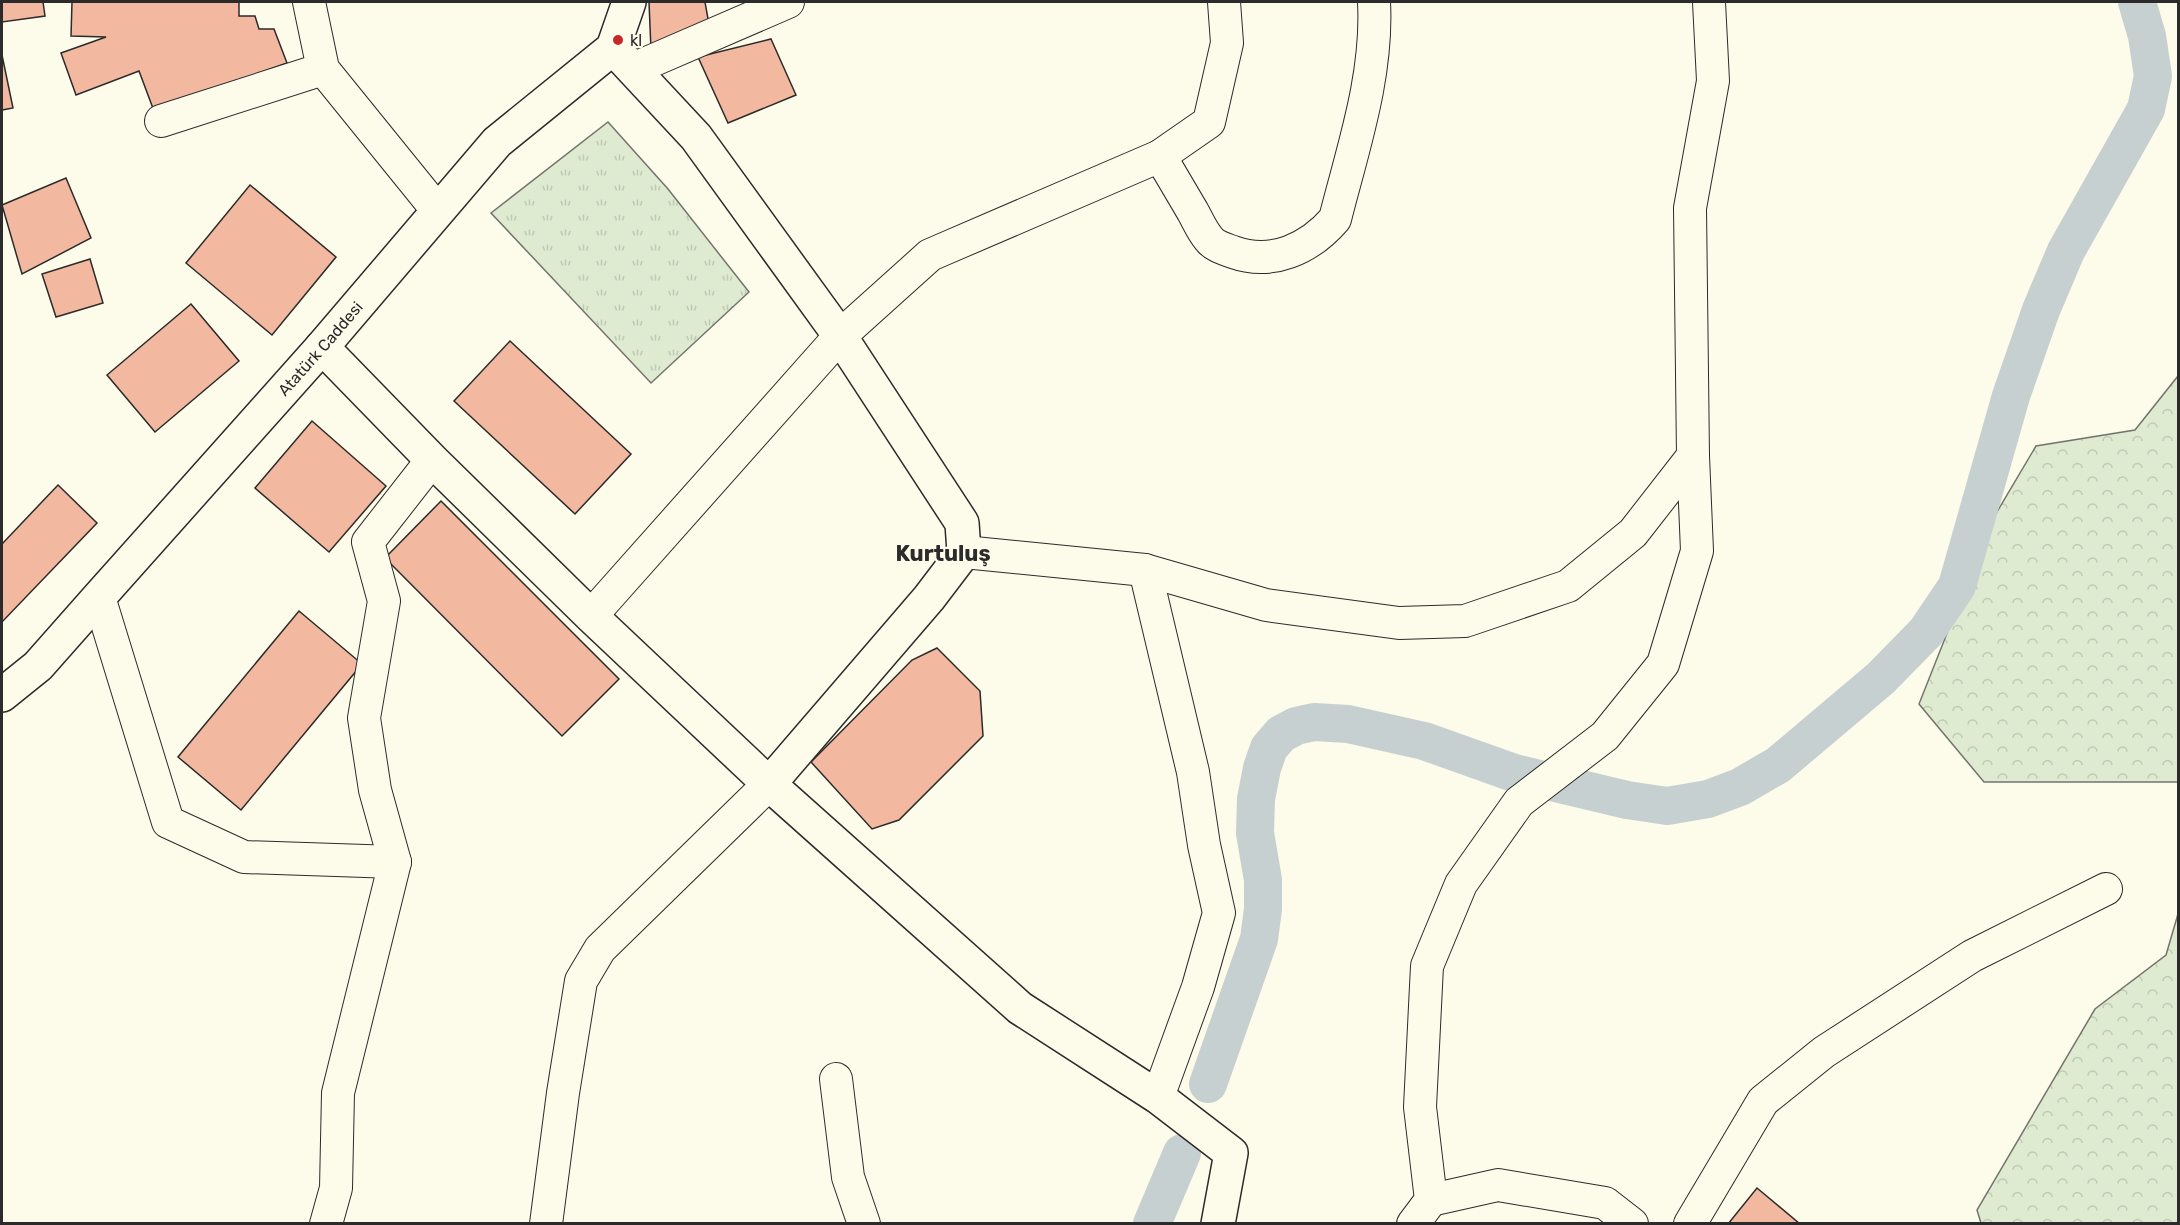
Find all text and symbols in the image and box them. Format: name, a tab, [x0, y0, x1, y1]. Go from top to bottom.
place label: kl	[630, 31, 642, 50]
marker: kl	[611, 33, 625, 47]
street label: Atatürk Caddesi	[274, 298, 367, 400]
district label: Kurtuluş	[895, 540, 991, 567]

